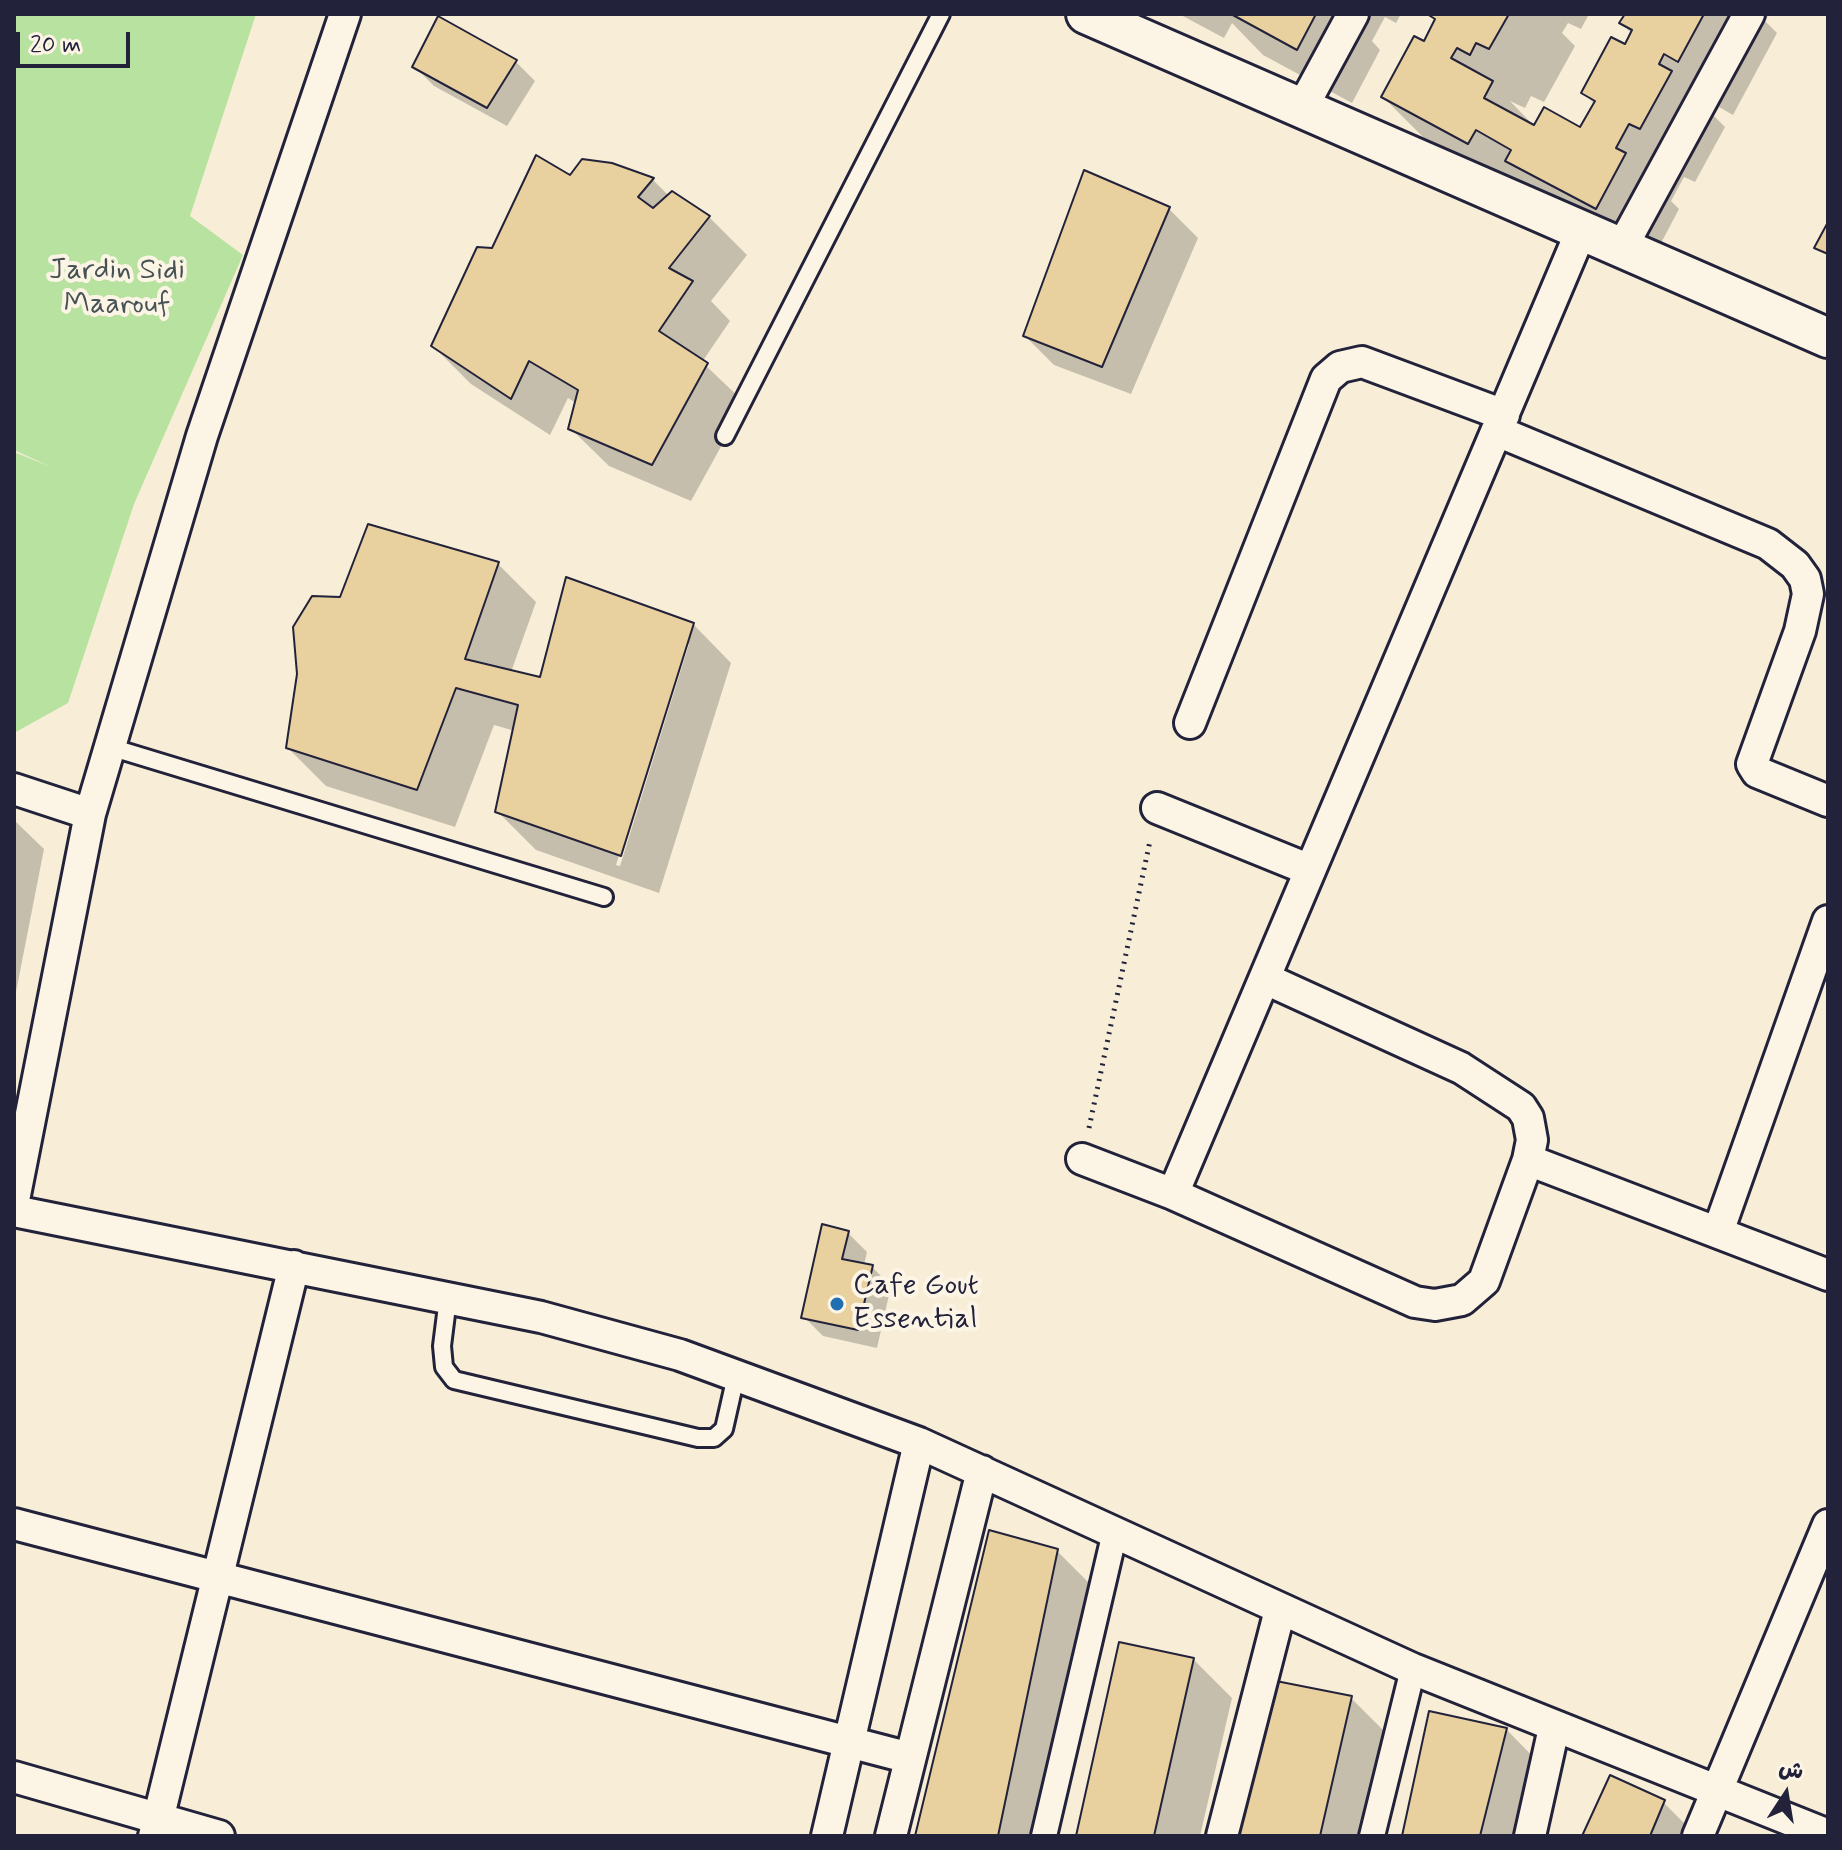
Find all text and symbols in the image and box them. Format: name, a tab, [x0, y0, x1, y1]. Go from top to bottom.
scale bar	[20, 16, 134, 66]
text: 20 m	[30, 30, 81, 61]
park label: Jardin Sidi Maarouf	[49, 254, 185, 324]
place label: Cafe Gout Essential	[853, 1269, 979, 1340]
marker: Cafe Gout Essential	[828, 1295, 846, 1313]
north arrow	[1746, 1754, 1826, 1834]
text: ش	[1776, 1754, 1806, 1787]

